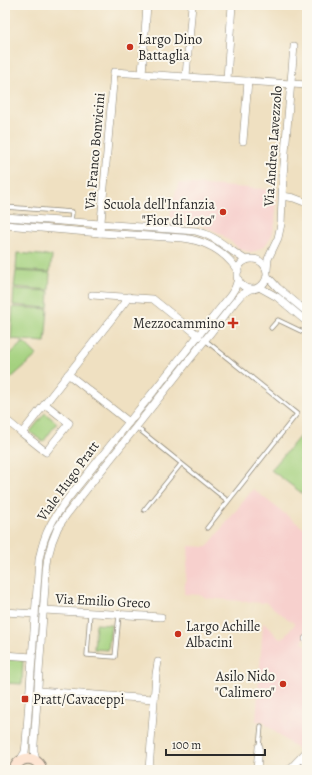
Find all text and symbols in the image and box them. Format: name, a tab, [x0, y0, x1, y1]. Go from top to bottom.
place label: Largo Dino Battaglia	[138, 30, 202, 65]
marker: Largo Dino Battaglia	[125, 42, 135, 52]
street label: Via Andrea Lavezzolo	[259, 85, 287, 208]
street label: Via Franco Bonvicini	[80, 92, 110, 211]
place label: Scuola dell'Infanzia "Fior di Loto"	[103, 195, 215, 230]
marker: Scuola dell'Infanzia "Fior di Loto"	[218, 207, 228, 217]
place label: Mezzocammino	[133, 314, 225, 333]
marker: Mezzocammino	[228, 318, 238, 328]
street label: Viale Hugo Pratt	[32, 437, 104, 526]
street label: Via Emilio Greco	[54, 589, 151, 613]
place label: Largo Achille Albacini	[185, 617, 260, 652]
marker: Largo Achille Albacini	[173, 629, 183, 639]
place label: Asilo Nido "Calimero"	[215, 667, 275, 702]
marker: Asilo Nido "Calimero"	[278, 679, 288, 689]
place label: Pratt/Cavaceppi	[33, 690, 124, 709]
marker: Pratt/Cavaceppi	[20, 694, 30, 704]
scale bar	[166, 731, 265, 757]
text: 100 m	[172, 737, 201, 753]

